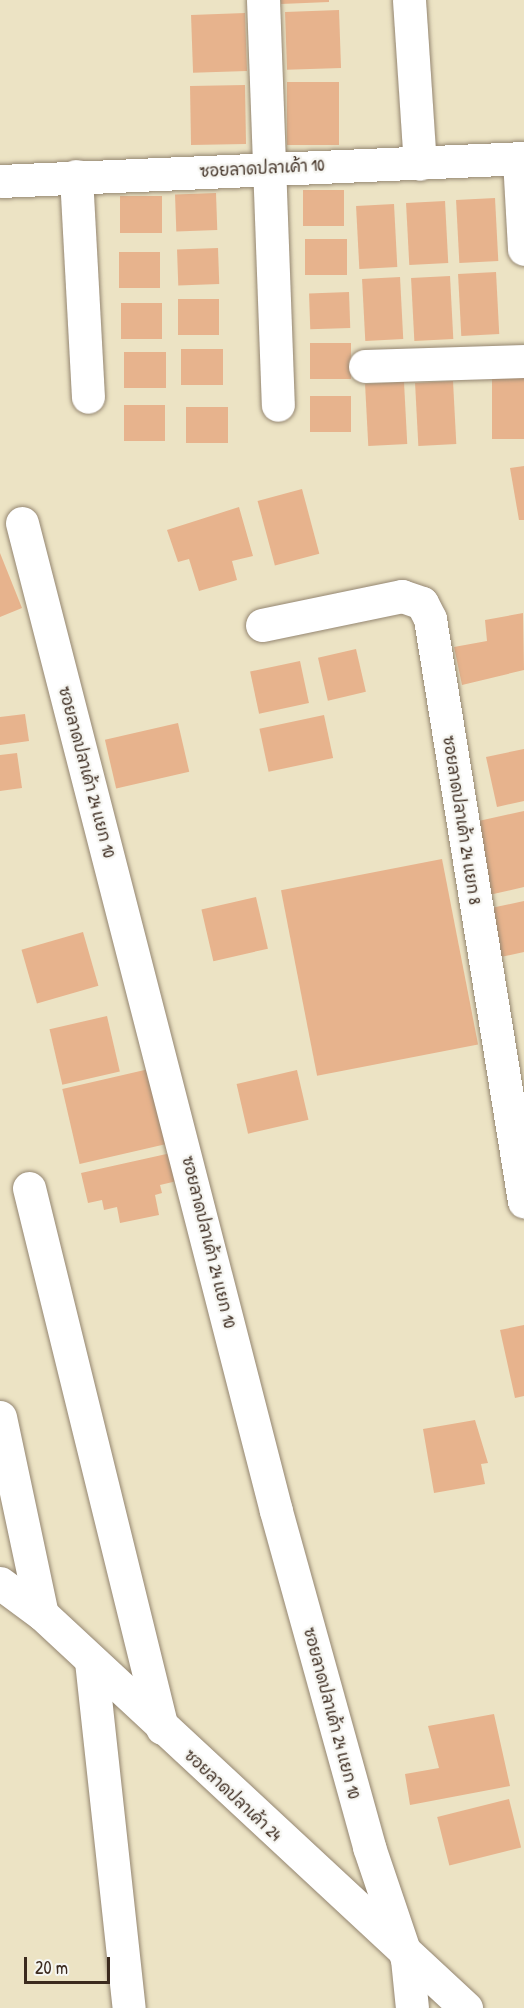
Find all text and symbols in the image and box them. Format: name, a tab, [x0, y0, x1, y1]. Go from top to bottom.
street label: ซอยลาดปลาเค้า 10	[199, 155, 325, 181]
street label: ซอยลาดปลาเค้า 24 แยก 10	[55, 684, 119, 860]
street label: ซอยลาดปลาเค้า 24 แยก 8	[439, 734, 485, 906]
street label: ซอยลาดปลาเค้า 24 แยก 10	[178, 1154, 240, 1330]
street label: ซอยลาดปลาเค้า 24 แยก 10	[300, 1625, 364, 1801]
street label: ซอยลาดปลาเค้า 24	[181, 1745, 285, 1845]
scale bar	[27, 1945, 112, 1983]
text: 20 m	[35, 1955, 68, 1980]

